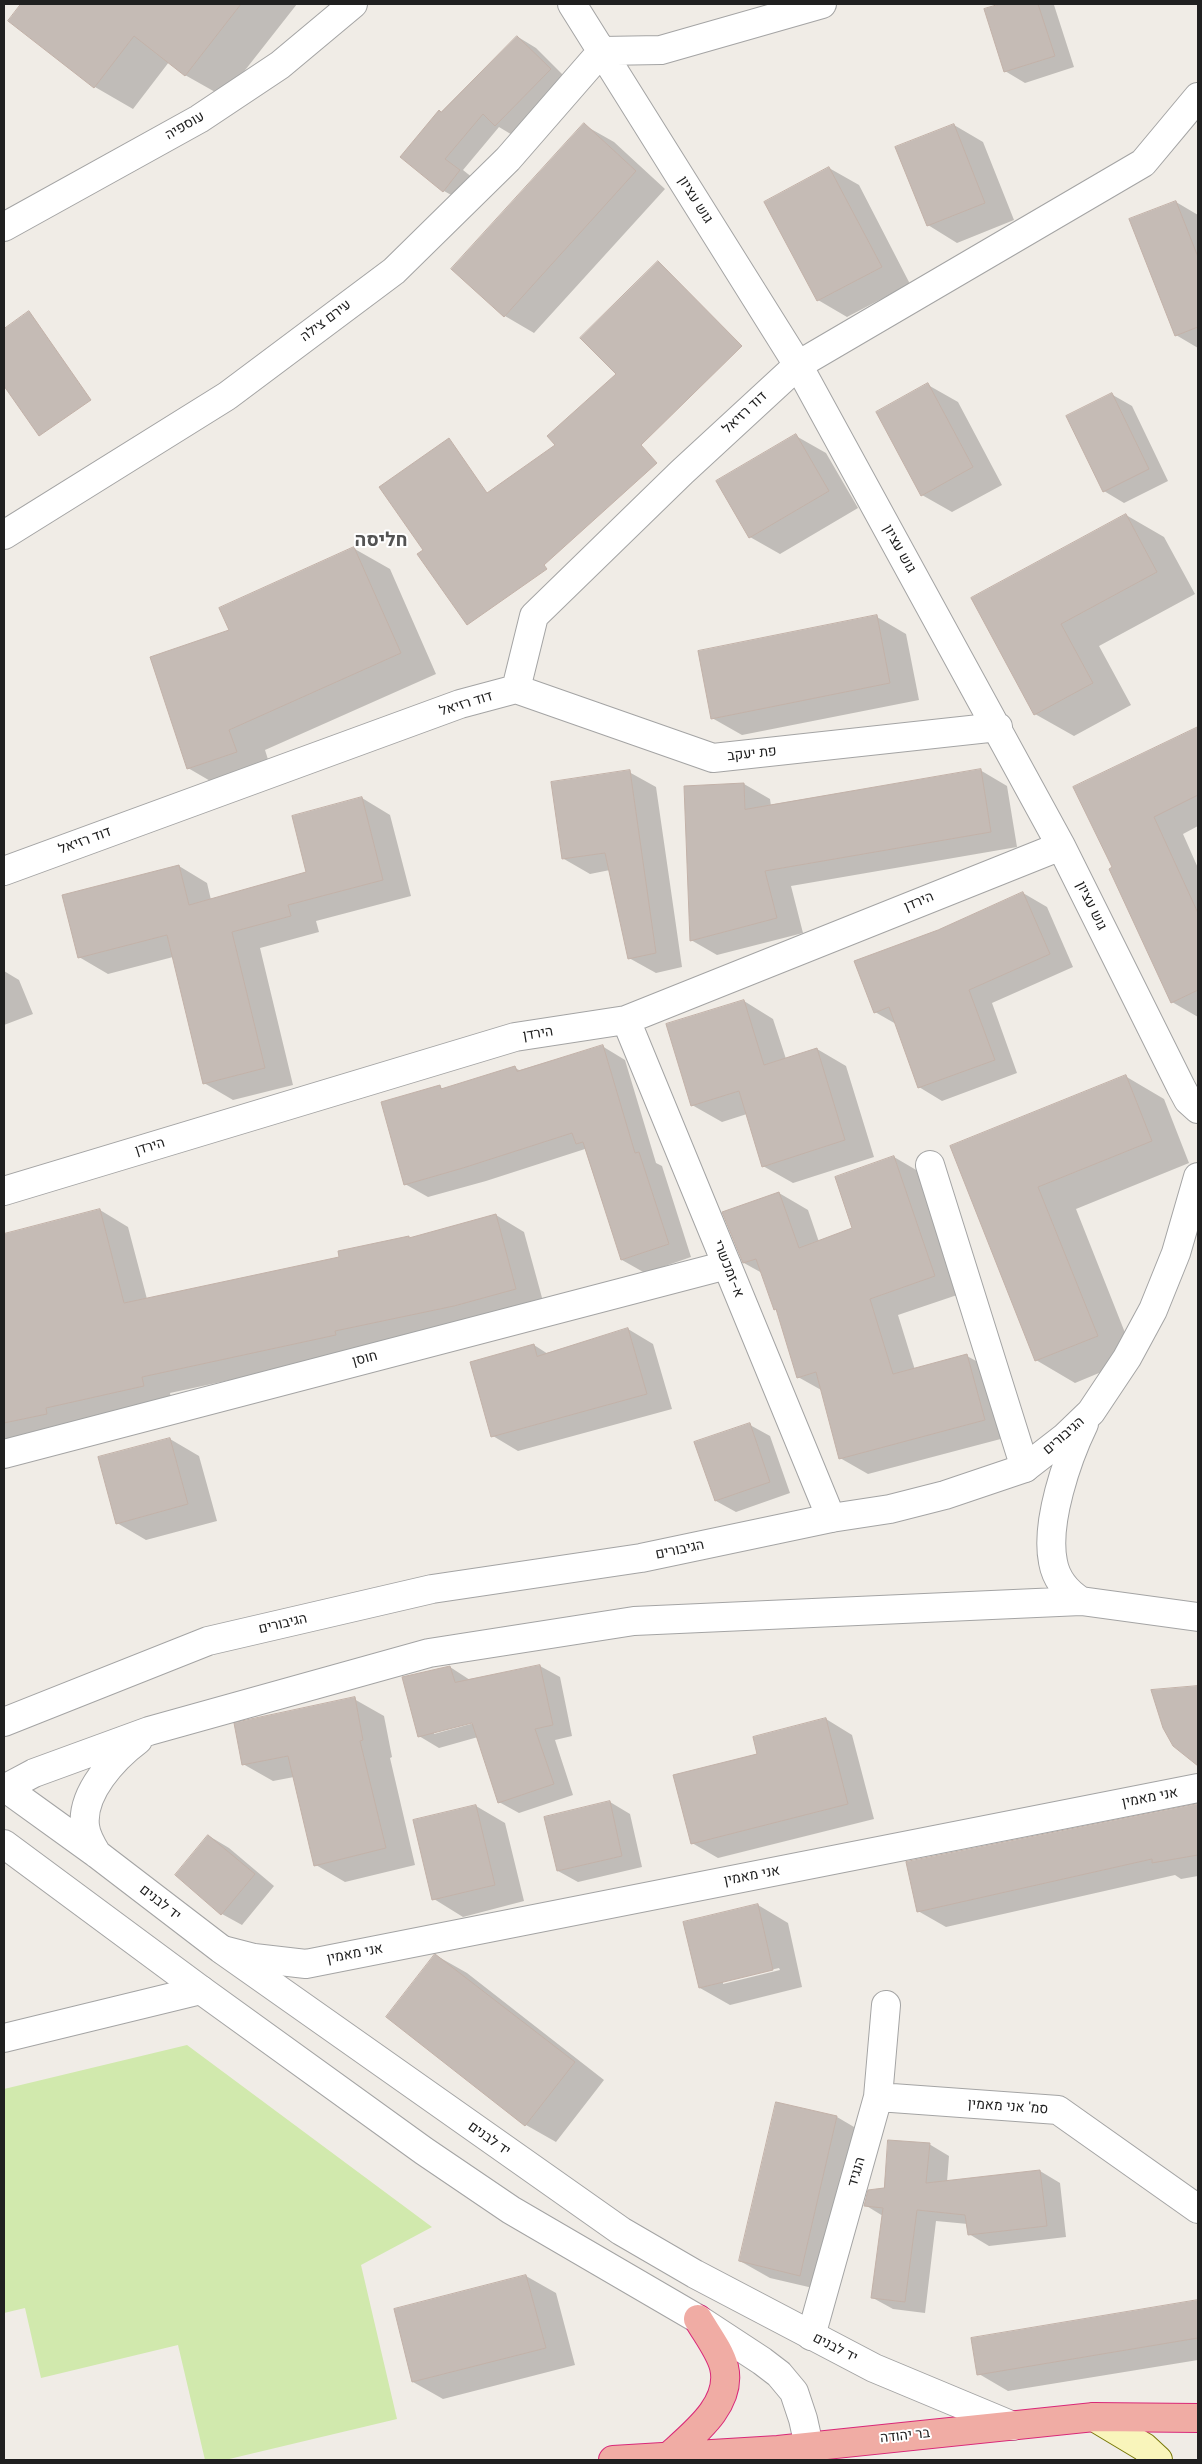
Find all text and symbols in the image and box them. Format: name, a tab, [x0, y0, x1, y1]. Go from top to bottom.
street label: עוספיה	[162, 108, 208, 144]
street label: גוש עציון	[674, 173, 716, 227]
street label: עירם צילה	[297, 297, 355, 345]
street label: דוד רזיאל	[719, 388, 771, 438]
street label: גוש עציון	[879, 522, 919, 576]
district label: חליסה	[355, 530, 407, 552]
street label: דוד רזיאל	[437, 688, 495, 720]
street label: פת יעקב	[726, 743, 778, 765]
street label: דוד רזיאל	[56, 824, 114, 858]
street label: גוש עציון	[1072, 879, 1110, 933]
street label: הירדן	[902, 888, 936, 916]
street label: הירדן	[522, 1023, 554, 1045]
street label: הירדן	[133, 1134, 167, 1160]
street label: א-זמכשרי	[709, 1238, 747, 1300]
street label: חוסן	[350, 1348, 380, 1370]
street label: הגיבורים	[1040, 1413, 1088, 1459]
street label: הגיבורים	[654, 1537, 706, 1563]
street label: הגיבורים	[257, 1610, 309, 1638]
street label: אני מאמין	[1120, 1784, 1180, 1812]
street label: אני מאמין	[722, 1862, 782, 1890]
street label: יד לבנים	[136, 1882, 184, 1924]
street label: אני מאמין	[325, 1940, 385, 1968]
street label: סמ' אני מאמין	[967, 2096, 1049, 2118]
street label: יד לבנים	[465, 2118, 513, 2160]
street label: הנגיד	[845, 2155, 869, 2189]
street label: יד לבנים	[810, 2330, 860, 2366]
street label: בר יהודה	[879, 2425, 931, 2447]

